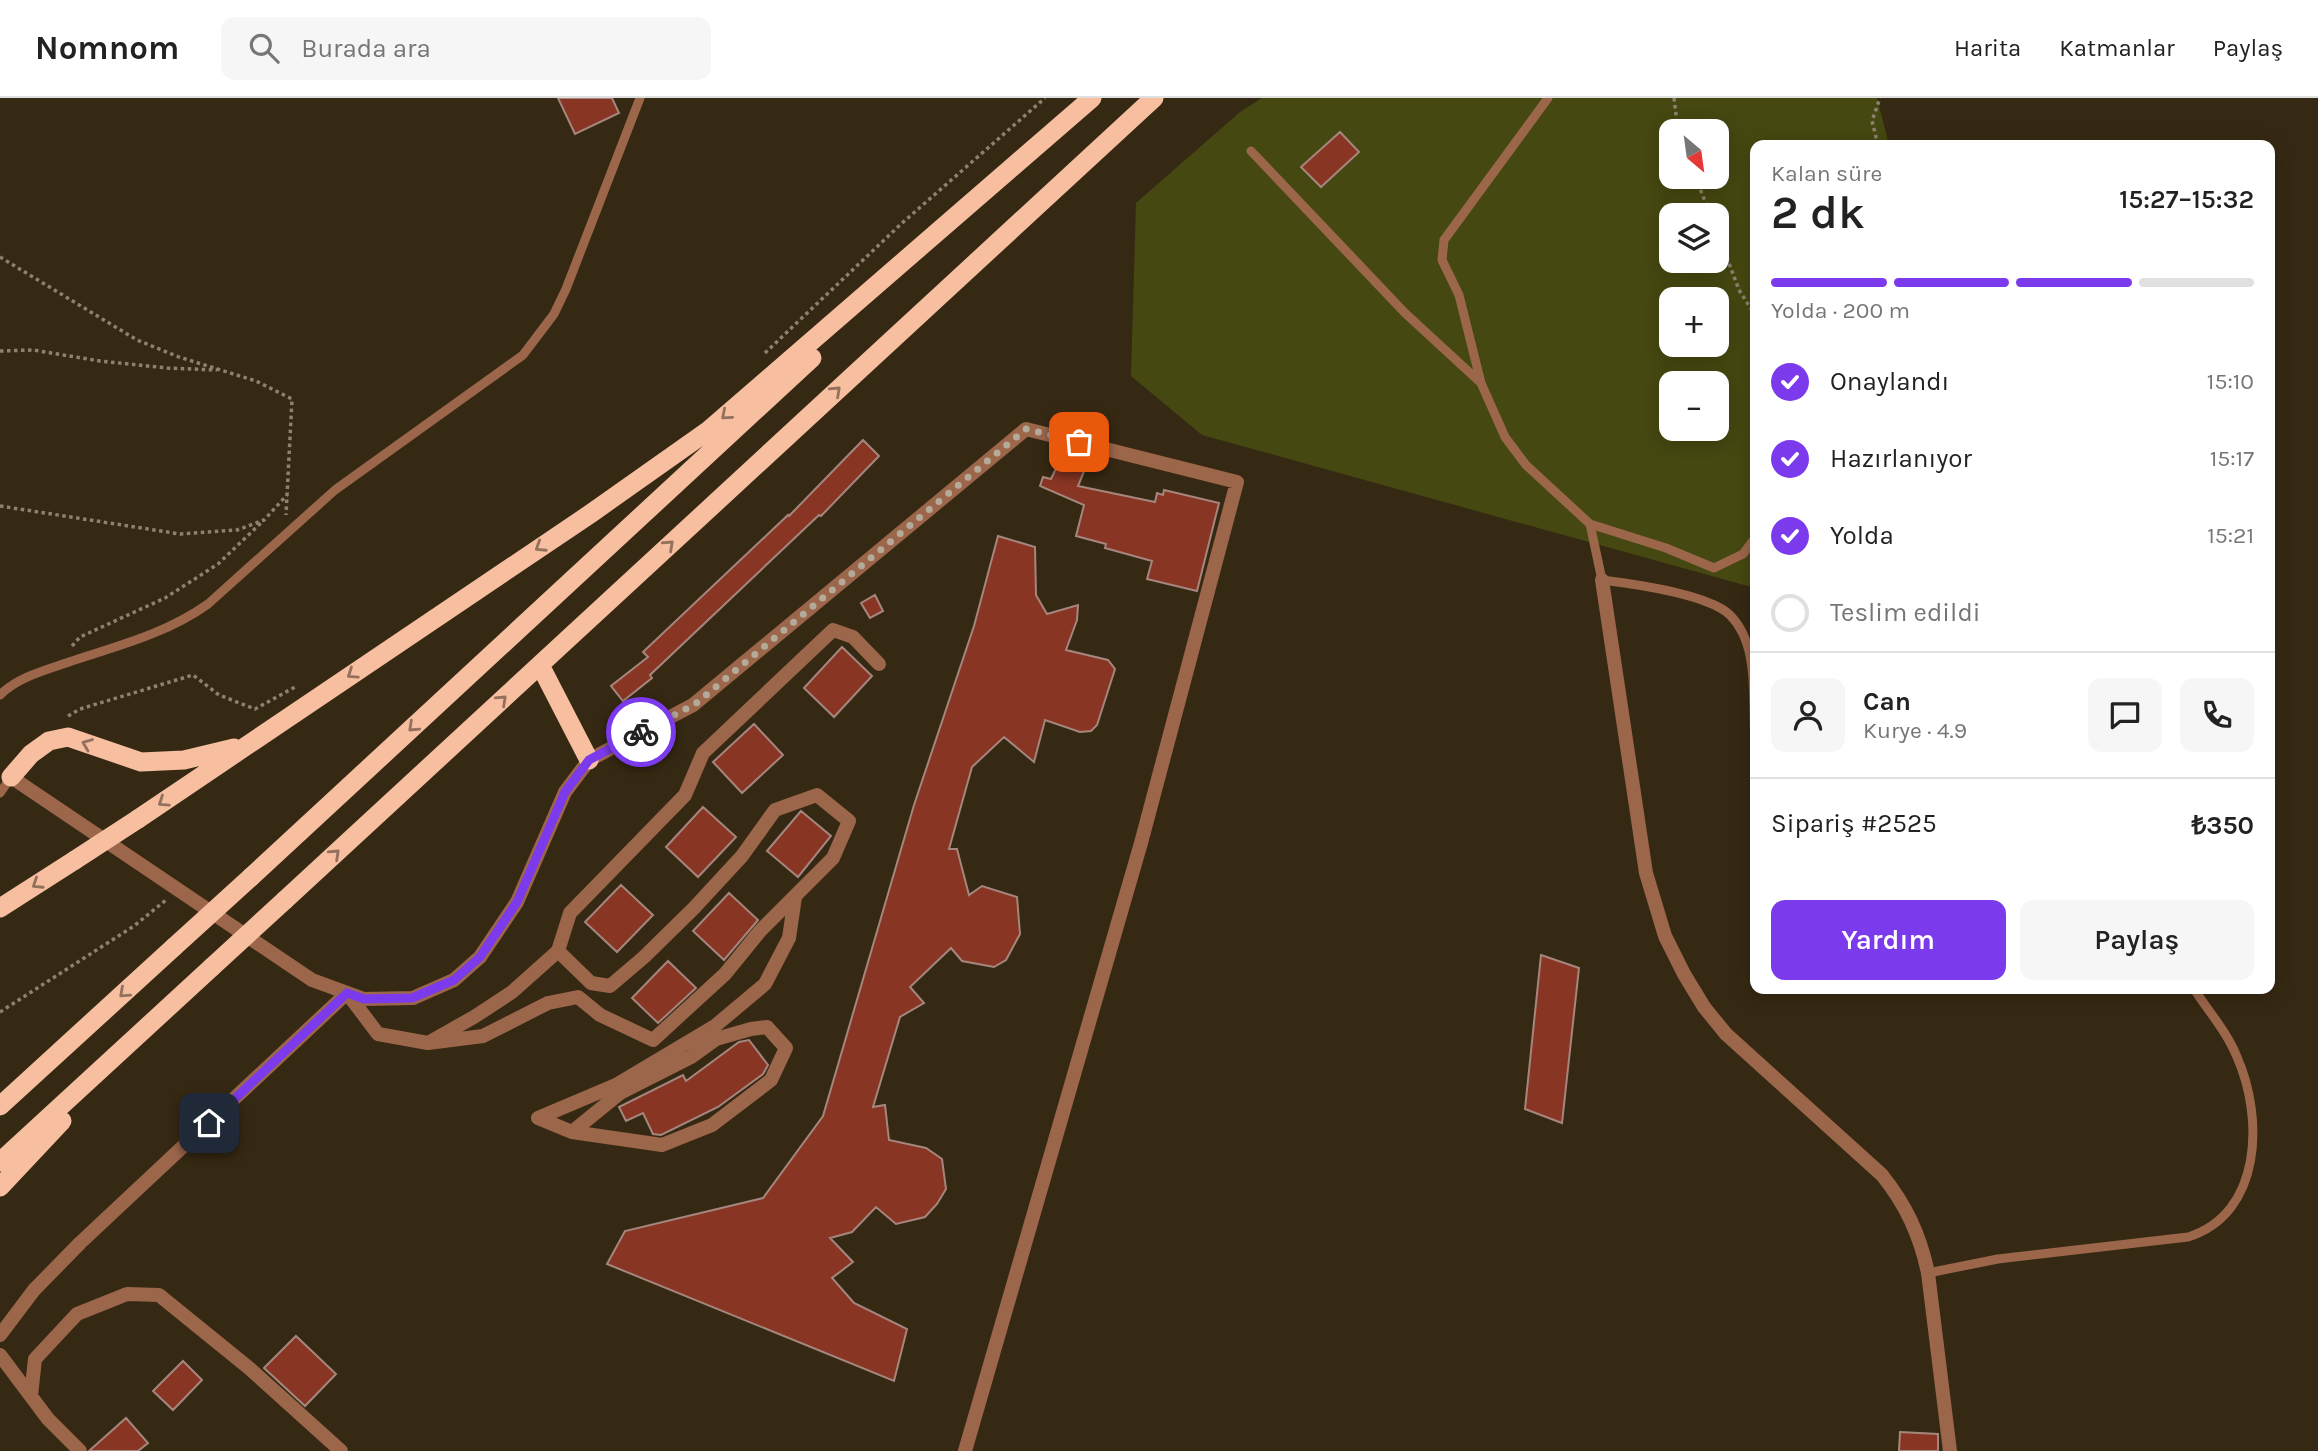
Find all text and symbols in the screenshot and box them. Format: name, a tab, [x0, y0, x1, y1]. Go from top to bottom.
search box	[221, 17, 711, 80]
text: Nomnom	[35, 29, 179, 67]
icon: search	[245, 29, 283, 67]
text: Burada ara	[301, 33, 431, 64]
text: Harita	[1954, 34, 2021, 62]
text: Katmanlar	[2059, 34, 2175, 62]
text: Paylaş	[2213, 34, 2283, 62]
north arrow	[1659, 119, 1729, 189]
map controls	[1659, 119, 1729, 441]
text: Kalan süre	[1771, 160, 1882, 187]
text: 15:27–15:32	[2119, 184, 2254, 215]
text: 2 dk	[1771, 186, 1865, 240]
button: layers	[1659, 203, 1729, 273]
button: +	[1659, 287, 1729, 357]
text: Yolda · 200 m	[1771, 297, 1910, 324]
icon: check	[1771, 363, 1809, 401]
text: Onaylandı	[1830, 366, 1949, 397]
text: 15:10	[2207, 368, 2254, 395]
button: −	[1659, 371, 1729, 441]
one-way arrow	[828, 387, 841, 399]
one-way arrow	[721, 407, 734, 419]
pin	[1049, 412, 1109, 472]
icon: bag	[1060, 423, 1098, 461]
icon: check	[1771, 440, 1809, 478]
text: Hazırlanıyor	[1830, 443, 1972, 474]
text: 15:17	[2210, 445, 2254, 472]
icon: check	[1771, 517, 1809, 555]
text: Yolda	[1830, 520, 1894, 551]
text: 15:21	[2207, 522, 2254, 549]
one-way arrow	[535, 539, 548, 552]
one-way arrow	[661, 541, 674, 554]
text: Teslim edildi	[1830, 597, 1981, 628]
one-way arrow	[346, 666, 359, 679]
button: person	[1771, 678, 1845, 752]
button: chat	[2088, 678, 2162, 752]
button: phone	[2180, 678, 2254, 752]
text: Can	[1863, 686, 1911, 717]
one-way arrow	[494, 695, 507, 708]
courier	[606, 697, 676, 767]
icon: bike	[622, 713, 660, 751]
text: Kurye · 4.9	[1863, 717, 1967, 744]
one-way arrow	[408, 718, 421, 731]
one-way arrow	[82, 739, 94, 753]
one-way arrow	[158, 793, 171, 806]
text: Sipariş #2525	[1771, 808, 1937, 839]
text: ₺350	[2191, 810, 2254, 841]
one-way arrow	[327, 850, 340, 862]
one-way arrow	[32, 876, 45, 889]
button: Yardım	[1771, 900, 2006, 980]
button: Paylaş	[2020, 900, 2254, 980]
one-way arrow	[119, 985, 132, 997]
pin	[179, 1093, 239, 1153]
icon: home	[190, 1104, 228, 1142]

